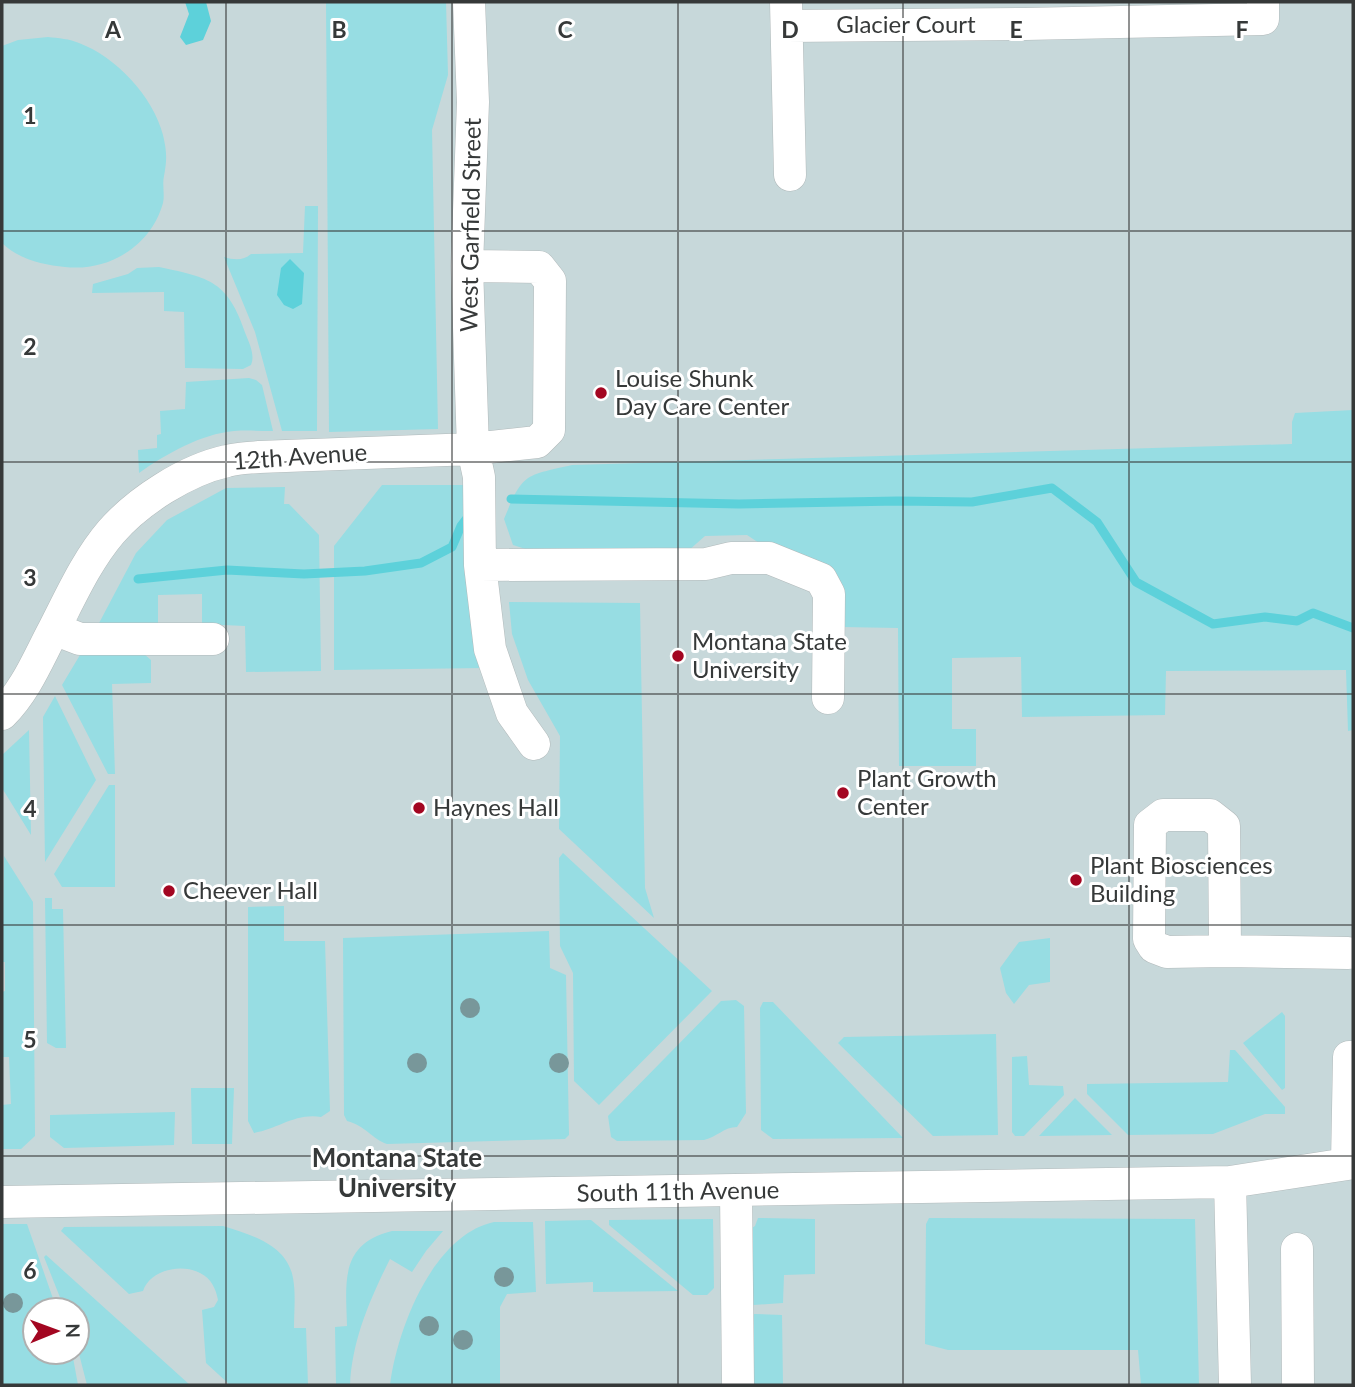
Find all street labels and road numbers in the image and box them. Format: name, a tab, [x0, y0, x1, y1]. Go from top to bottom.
street label: Glacier Court	[836, 9, 976, 38]
street label: West Garfield Street	[453, 117, 486, 332]
street label: 12th Avenue	[232, 436, 368, 475]
street label: South 11th Avenue	[576, 1174, 780, 1207]

